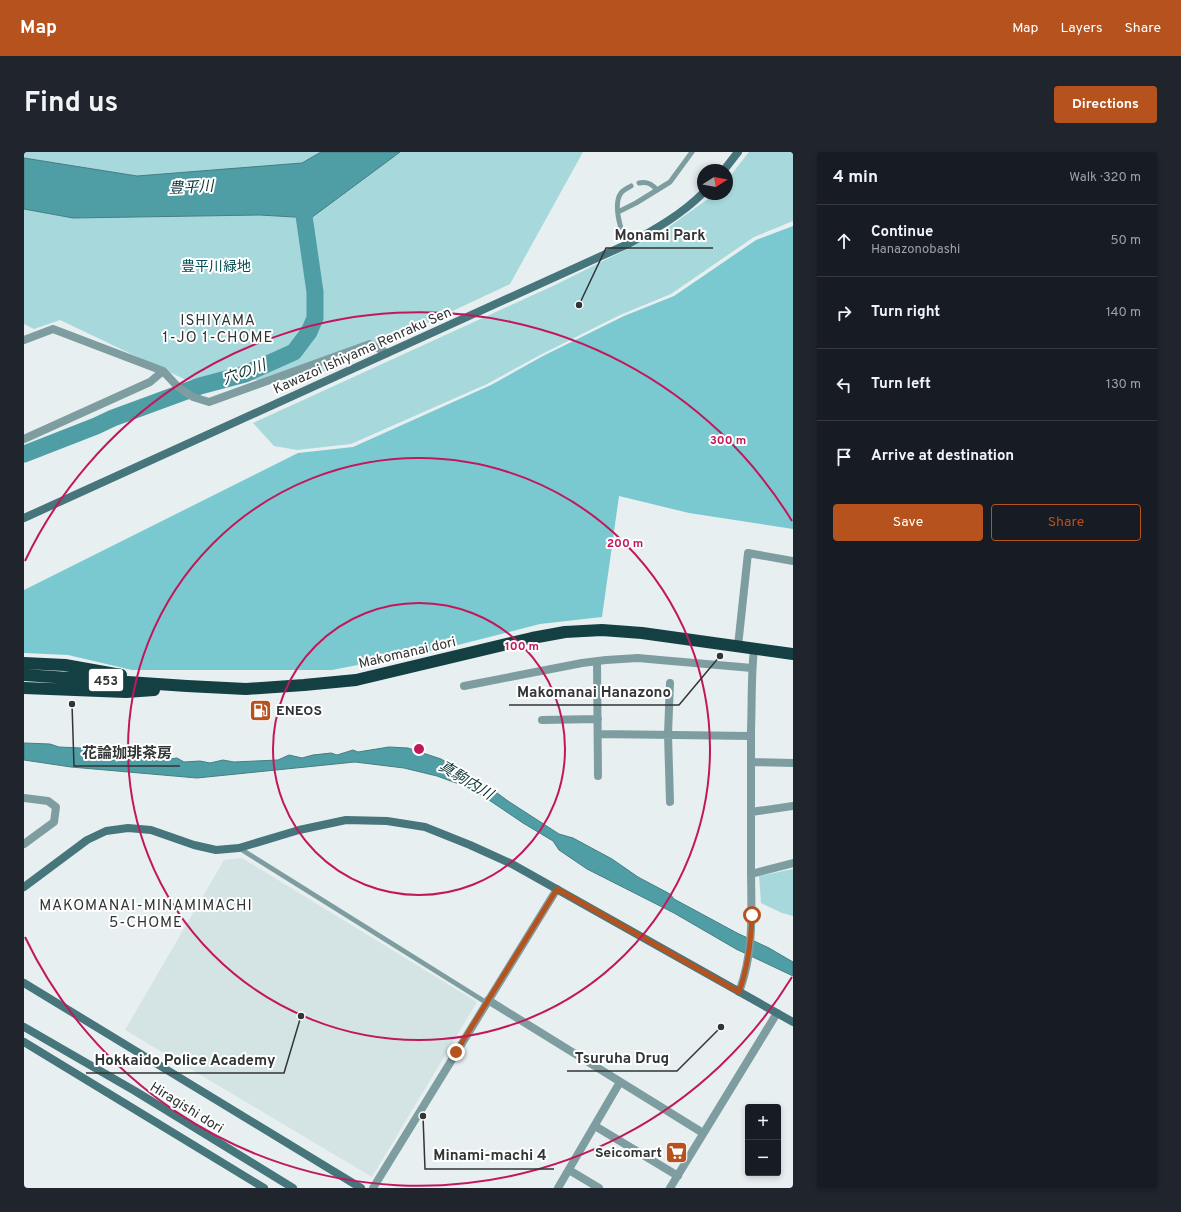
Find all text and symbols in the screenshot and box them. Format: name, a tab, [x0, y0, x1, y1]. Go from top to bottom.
text: Map	[20, 16, 57, 40]
text: Map	[1012, 20, 1038, 37]
text: Layers	[1060, 20, 1102, 37]
text: Share	[1124, 20, 1161, 37]
text: Find us	[24, 86, 118, 122]
button: Directions	[1054, 86, 1157, 123]
north arrow	[697, 164, 733, 200]
text: 4 min	[833, 167, 878, 189]
text: Walk · 320 m	[1069, 170, 1141, 186]
water label: 豊平川	[168, 178, 216, 199]
callout: Monami Park	[606, 221, 713, 248]
text: Continue	[871, 223, 933, 242]
text: Monami Park	[614, 227, 706, 246]
icon: ahead	[833, 230, 855, 252]
text: 50 m	[1111, 233, 1141, 249]
text: Hanazonobashi	[871, 242, 960, 258]
park label: 豊平川緑地	[181, 259, 251, 276]
icon: right	[833, 302, 855, 324]
text: Turn right	[871, 303, 940, 322]
street label: Kawazoi Ishiyama Renraku Sen	[271, 304, 454, 398]
text: 140 m	[1106, 305, 1141, 321]
district label: ISHIYAMA 1-JO 1-CHOME	[163, 312, 273, 348]
water label: 穴の川	[220, 356, 271, 390]
icon: left	[833, 374, 855, 396]
text: Turn left	[871, 375, 931, 394]
text: 130 m	[1106, 377, 1141, 393]
text: 300 m	[710, 433, 746, 449]
icon: arrive	[833, 446, 855, 468]
text: Arrive at destination	[871, 447, 1014, 466]
button: Save	[833, 504, 983, 541]
button: Share	[991, 504, 1141, 541]
text: 200 m	[607, 536, 643, 552]
street label: Makomanai dori	[357, 634, 458, 673]
text: 100 m	[505, 639, 539, 655]
road number: 453	[89, 669, 123, 691]
callout: Makomanai Hanazono	[509, 678, 679, 705]
text: Makomanai Hanazono	[517, 684, 671, 703]
fuel station icon: ENEOS	[248, 697, 274, 723]
place label: ENEOS	[276, 703, 322, 720]
callout: 花論珈琲茶房	[74, 739, 180, 766]
centre of rings	[412, 742, 426, 756]
text: 花論珈琲茶房	[82, 745, 172, 764]
water label: 真駒内川	[435, 758, 498, 806]
district label: MAKOMANAI-MINAMIMACHI 5-CHOME	[39, 897, 253, 933]
route start	[743, 906, 761, 924]
route end	[447, 1043, 465, 1061]
callout: Tsuruha Drug	[567, 1044, 677, 1071]
callout: Hokkaido Police Academy	[86, 1046, 284, 1073]
text: Tsuruha Drug	[575, 1050, 669, 1069]
text: Hokkaido Police Academy	[94, 1052, 276, 1071]
street label: Hiragishi dori	[146, 1079, 226, 1138]
map controls	[745, 1104, 781, 1176]
button: +	[745, 1104, 781, 1140]
supermarket icon: Seicomart	[664, 1139, 690, 1165]
button: −	[745, 1140, 781, 1176]
callout: Minami-machi 4	[425, 1142, 554, 1169]
place label: Seicomart	[595, 1145, 662, 1162]
text: Minami-machi 4	[433, 1147, 547, 1166]

